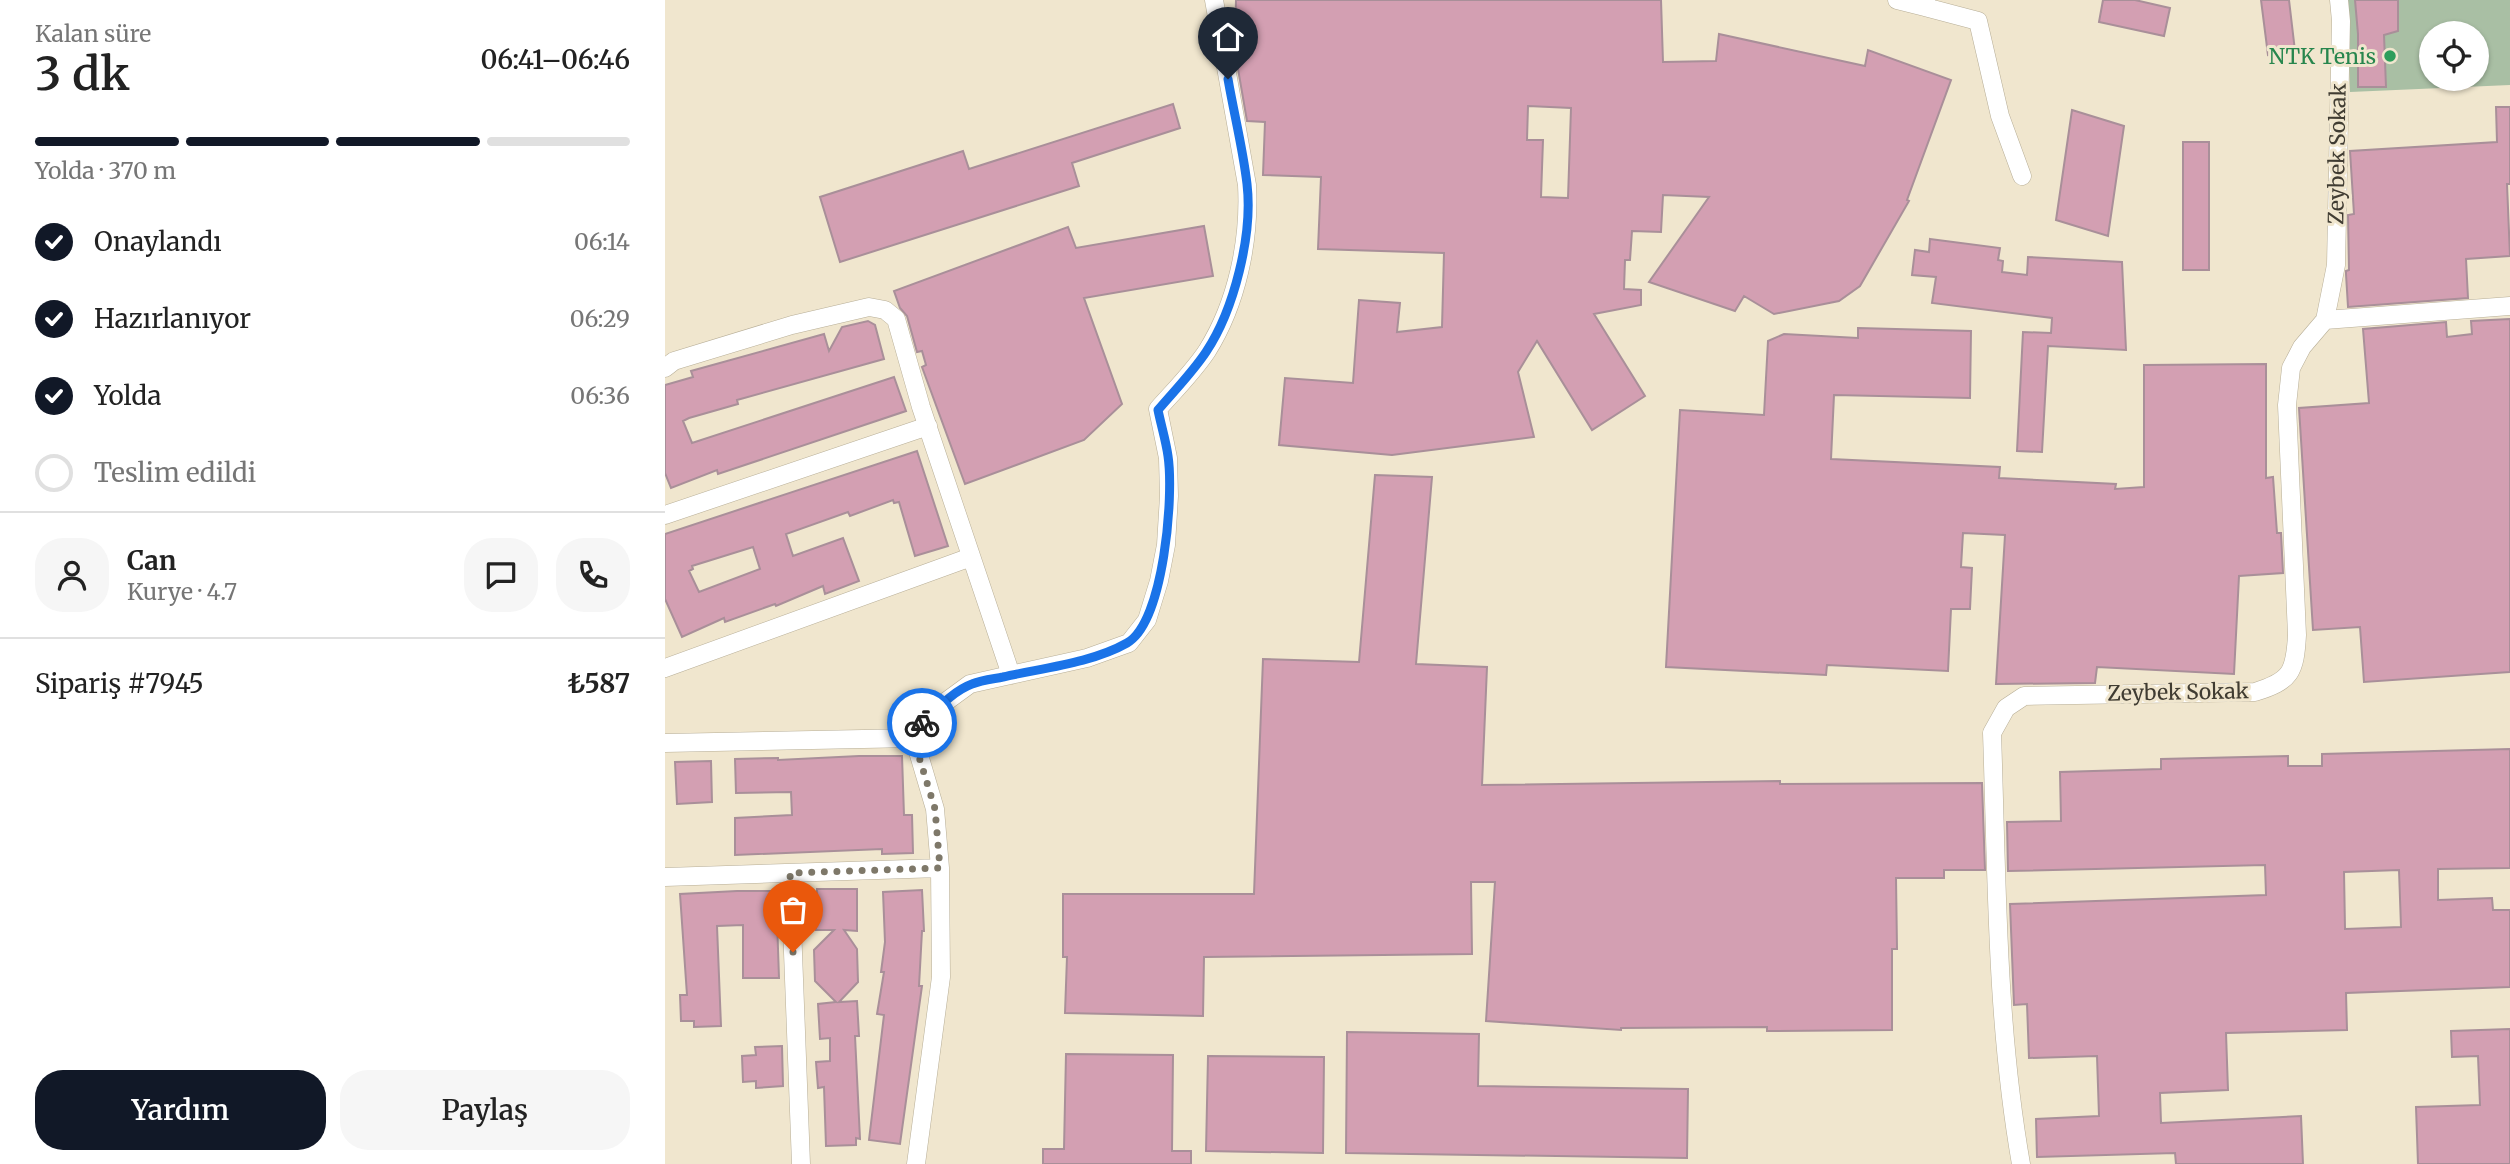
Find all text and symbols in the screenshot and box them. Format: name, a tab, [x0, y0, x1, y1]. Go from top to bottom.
pin	[1198, 7, 1258, 79]
icon: home	[1209, 18, 1247, 56]
text: Kalan süre	[35, 19, 151, 48]
map controls	[2419, 21, 2489, 91]
button: locate	[2419, 21, 2489, 91]
text: 06:41–06:46	[480, 43, 630, 76]
place label: NTK Tenis	[2269, 43, 2376, 70]
text: 3 dk	[35, 45, 130, 103]
marker: NTK Tenis	[2382, 48, 2398, 64]
street label: Zeybek Sokak	[2322, 82, 2352, 225]
text: Yolda · 370 m	[35, 156, 176, 185]
icon: check	[35, 223, 73, 261]
text: Onaylandı	[94, 225, 222, 258]
text: 06:14	[574, 227, 630, 256]
icon: check	[35, 300, 73, 338]
text: Hazırlanıyor	[94, 302, 251, 335]
text: 06:29	[570, 304, 630, 333]
icon: check	[35, 377, 73, 415]
text: Yolda	[94, 379, 161, 412]
text: 06:36	[570, 381, 630, 410]
text: Teslim edildi	[94, 456, 256, 489]
button: person	[35, 538, 109, 612]
button: chat	[464, 538, 538, 612]
button: phone	[556, 538, 630, 612]
text: Can	[127, 544, 176, 577]
text: Kurye · 4.7	[127, 577, 237, 606]
text: Sipariş #7945	[35, 667, 204, 700]
text: ₺587	[567, 667, 630, 700]
street label: Zeybek Sokak	[2107, 677, 2250, 707]
courier	[887, 688, 957, 758]
icon: bike	[903, 704, 941, 742]
pin	[763, 880, 823, 952]
icon: bag	[774, 891, 812, 929]
button: Yardım	[35, 1070, 326, 1150]
button: Paylaş	[340, 1070, 630, 1150]

